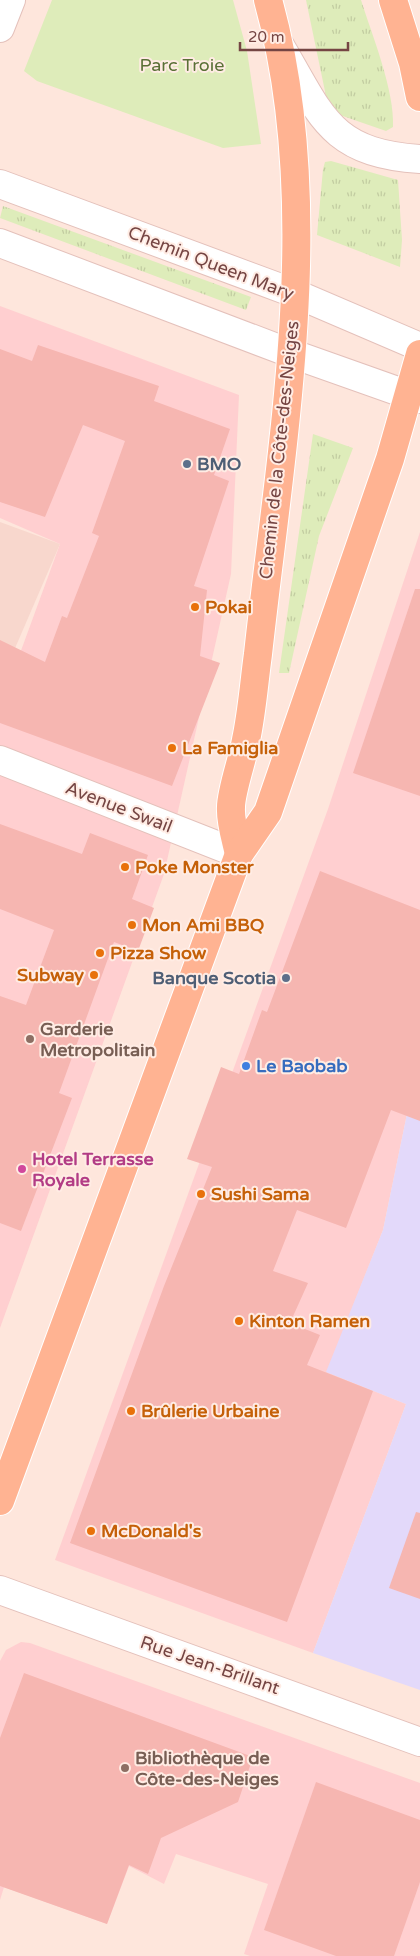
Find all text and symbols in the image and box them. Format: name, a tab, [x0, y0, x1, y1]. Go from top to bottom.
scale bar	[240, 20, 348, 52]
text: 20 m	[248, 28, 285, 46]
park label: Parc Troie	[140, 54, 224, 76]
street label: Chemin Queen Mary	[125, 221, 297, 305]
street label: Chemin de la Côte-des-Neiges	[254, 320, 304, 580]
place label: BMO	[197, 453, 241, 475]
marker: BMO	[181, 458, 193, 470]
place label: Pokai	[205, 596, 252, 618]
marker: Pokai	[189, 601, 201, 613]
place label: La Famiglia	[182, 737, 278, 759]
marker: La Famiglia	[166, 742, 178, 754]
street label: Avenue Swail	[62, 777, 176, 837]
place label: Poke Monster	[135, 856, 255, 878]
marker: Poke Monster	[119, 861, 131, 873]
place label: Mon Ami BBQ	[142, 914, 264, 936]
marker: Mon Ami BBQ	[126, 919, 138, 931]
place label: Pizza Show	[110, 942, 207, 964]
marker: Pizza Show	[94, 947, 106, 959]
place label: Subway	[17, 964, 84, 986]
place label: Banque Scotia	[152, 967, 276, 989]
marker: Subway	[88, 969, 100, 981]
marker: Banque Scotia	[280, 972, 292, 984]
place label: Garderie Metropolitain	[40, 1018, 155, 1061]
marker: Garderie Metropolitain	[24, 1033, 36, 1045]
place label: Le Baobab	[256, 1055, 348, 1077]
marker: Le Baobab	[240, 1060, 252, 1072]
place label: Hotel Terrasse Royale	[32, 1148, 154, 1191]
marker: Hotel Terrasse Royale	[16, 1163, 28, 1175]
place label: Sushi Sama	[211, 1183, 310, 1205]
marker: Sushi Sama	[195, 1188, 207, 1200]
place label: Kinton Ramen	[249, 1310, 370, 1332]
marker: Kinton Ramen	[233, 1315, 245, 1327]
place label: Brûlerie Urbaine	[141, 1400, 279, 1422]
marker: Brûlerie Urbaine	[125, 1405, 137, 1417]
place label: McDonald's	[101, 1520, 202, 1542]
marker: McDonald's	[85, 1525, 97, 1537]
street label: Rue Jean-Brillant	[137, 1631, 283, 1699]
place label: Bibliothèque de Côte-des-Neiges	[135, 1747, 279, 1790]
marker: Bibliothèque de Côte-des-Neiges	[119, 1762, 131, 1774]

